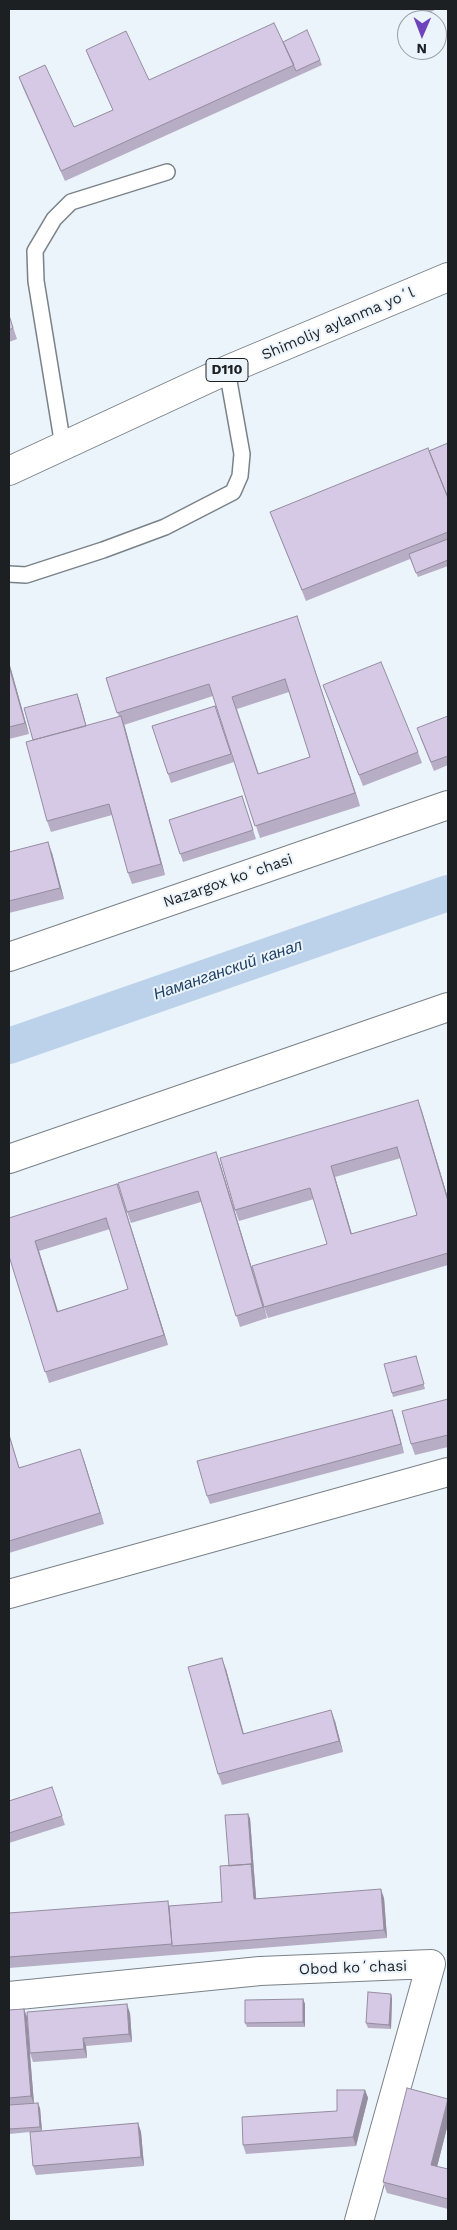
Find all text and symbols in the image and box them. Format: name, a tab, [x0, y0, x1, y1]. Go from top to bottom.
north arrow	[397, 10, 447, 60]
text: N	[416, 41, 427, 57]
street label: Shimoliy aylanma yoʻl	[259, 284, 417, 364]
road number: D110	[206, 358, 248, 382]
street label: Nazargox koʻchasi	[161, 850, 295, 912]
water label: Наманганский канал	[151, 935, 305, 1005]
street label: Obod koʻchasi	[299, 1957, 407, 1979]

